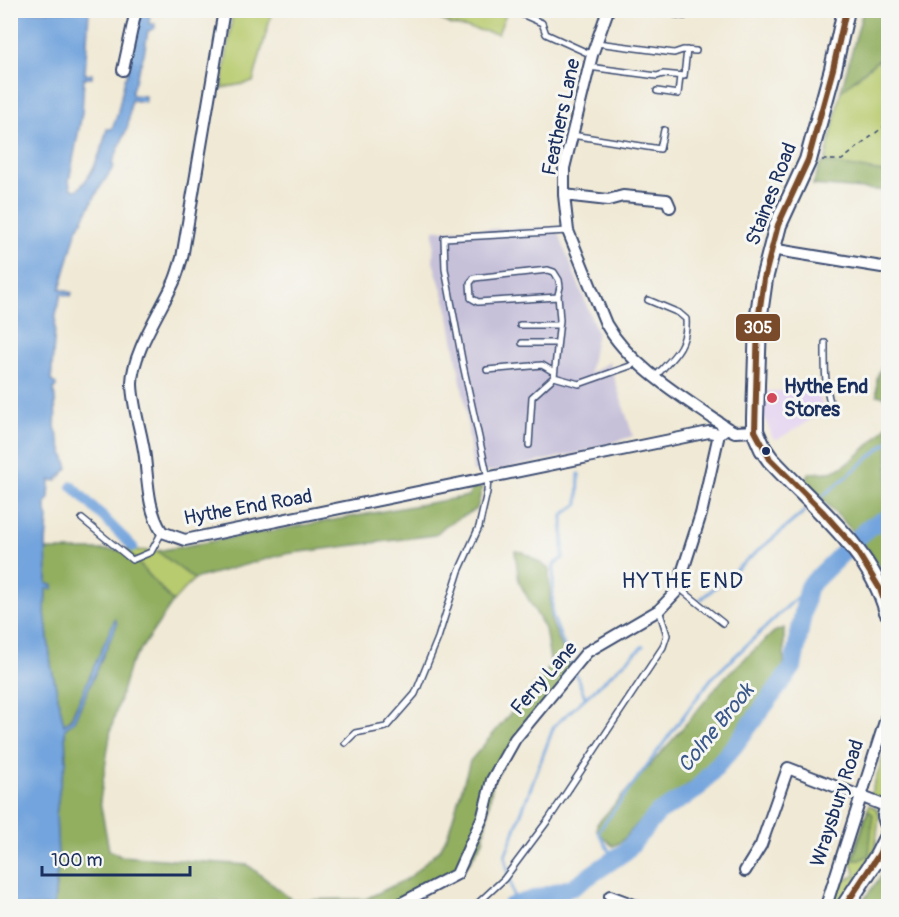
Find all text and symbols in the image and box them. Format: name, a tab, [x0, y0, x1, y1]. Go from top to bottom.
street label: Feathers Lane	[536, 56, 586, 178]
street label: Staines Road	[740, 139, 802, 249]
line badge: 305	[735, 313, 781, 342]
text: 305	[744, 318, 773, 338]
place label: Hythe End Stores	[784, 374, 868, 422]
marker: Hythe End Stores	[765, 391, 779, 405]
unlabelled marker	[760, 445, 772, 457]
street label: Hythe End Road	[182, 483, 314, 531]
district label: HYTHE END	[621, 567, 745, 595]
street label: Ferry Lane	[505, 636, 583, 720]
water label: Colne Brook	[672, 676, 761, 778]
street label: Wraysbury Road	[805, 736, 869, 870]
scale bar	[42, 839, 190, 877]
text: 100 m	[51, 849, 103, 872]

